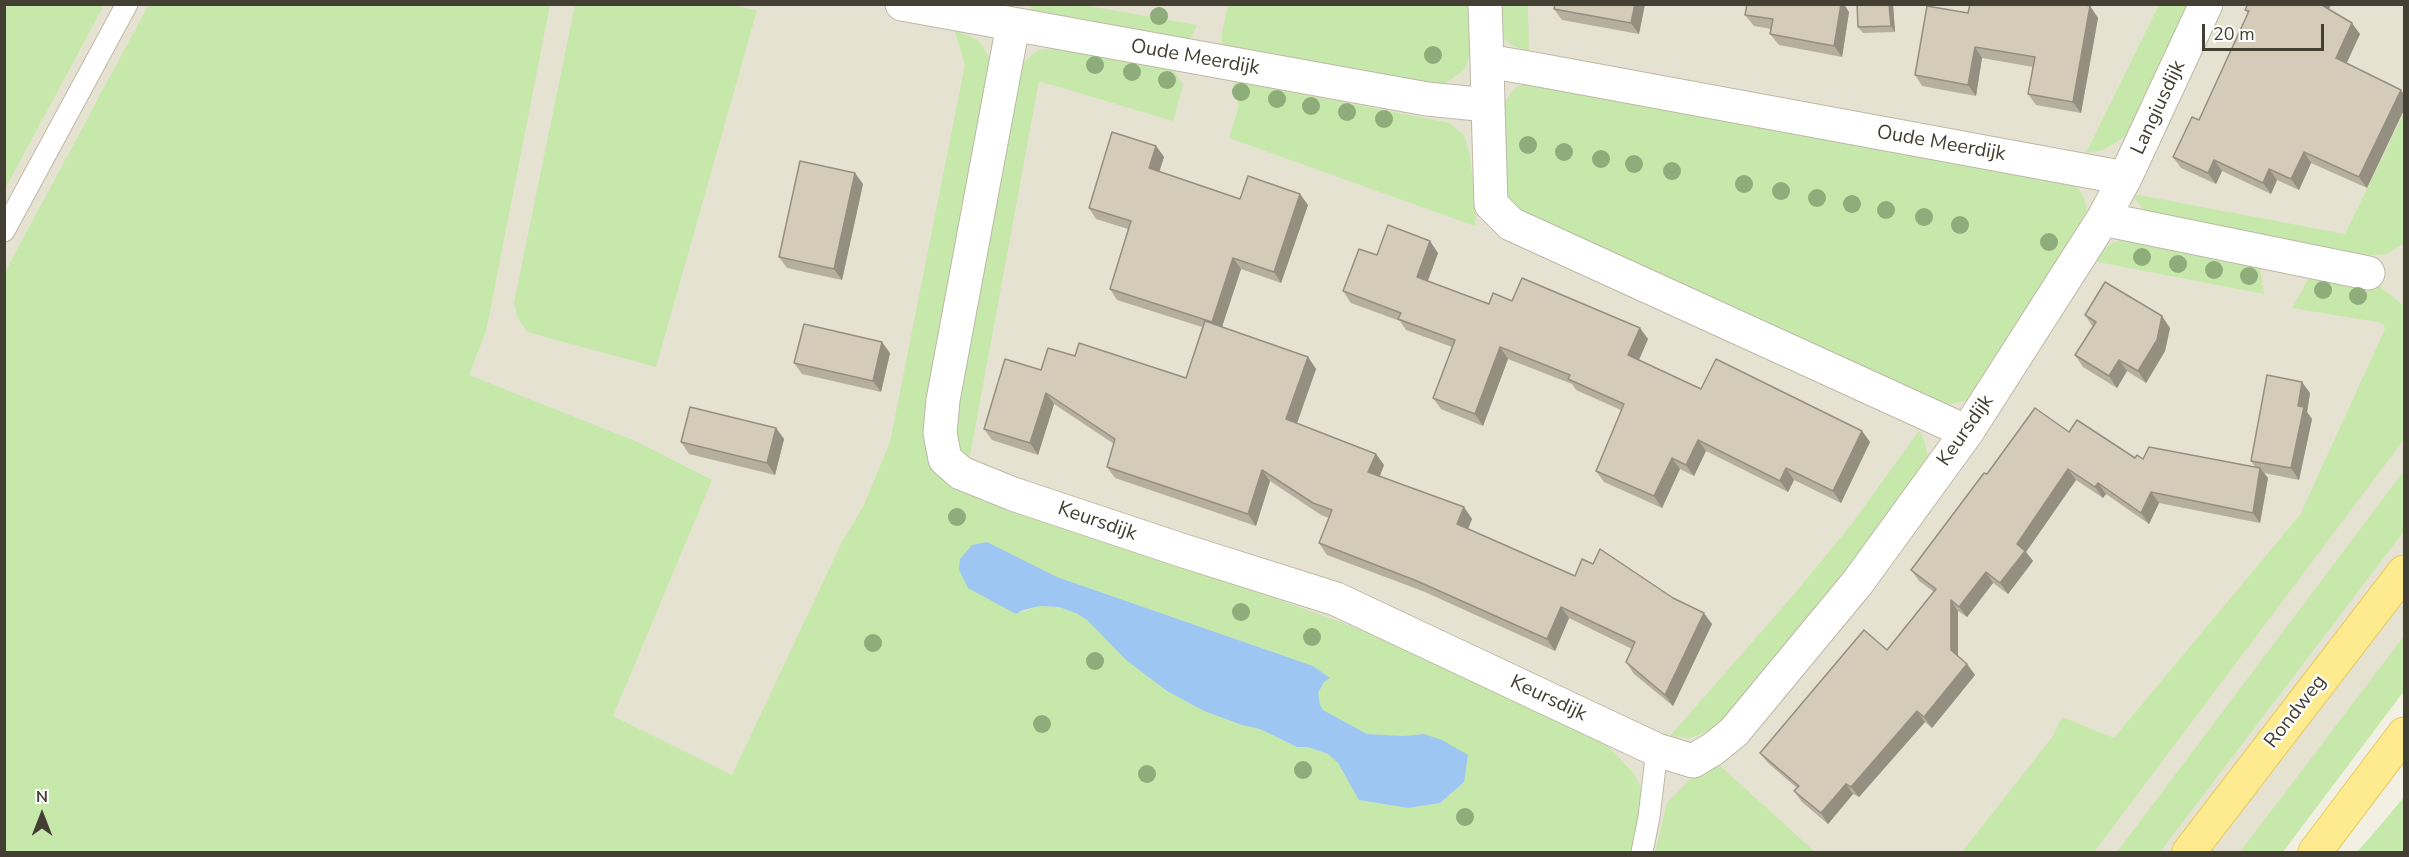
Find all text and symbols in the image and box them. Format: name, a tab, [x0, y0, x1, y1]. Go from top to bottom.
scale bar	[2205, 12, 2326, 50]
text: 20 m	[2213, 22, 2255, 46]
street label: Oude Meerdijk	[1129, 35, 1261, 81]
street label: Langiusdijk	[2127, 57, 2191, 159]
street label: Oude Meerdijk	[1875, 121, 2007, 167]
street label: Keursdijk	[1933, 391, 1999, 471]
street label: Keursdijk	[1054, 497, 1140, 547]
street label: Keursdijk	[1506, 671, 1590, 727]
street label: Rondweg	[2260, 671, 2332, 753]
north arrow	[12, 785, 72, 845]
text: N	[36, 786, 48, 808]

